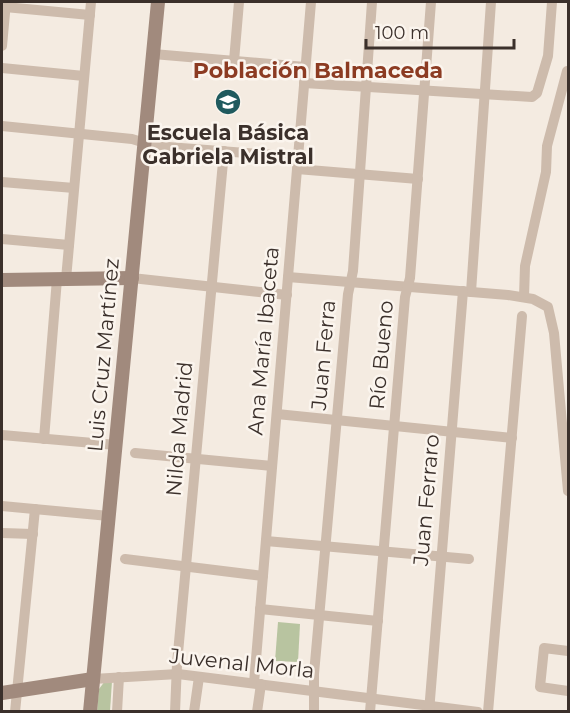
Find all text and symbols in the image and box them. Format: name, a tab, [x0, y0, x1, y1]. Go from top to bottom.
scale bar	[366, 12, 514, 50]
text: 100 m	[375, 22, 429, 44]
district label: Población Balmaceda	[193, 57, 443, 84]
school or university icon: Escuela Básica Gabriela Mistral	[213, 87, 243, 117]
place label: Escuela Básica Gabriela Mistral	[142, 120, 314, 169]
street label: Ana María Ibaceta	[242, 246, 284, 436]
street label: Luis Cruz Martínez	[82, 257, 124, 453]
street label: Juan Ferra	[306, 299, 340, 412]
street label: Río Bueno	[364, 299, 398, 411]
street label: Nilda Madrid	[161, 360, 197, 498]
street label: Juan Ferraro	[408, 433, 444, 568]
street label: Juvenal Morla	[167, 643, 316, 683]

